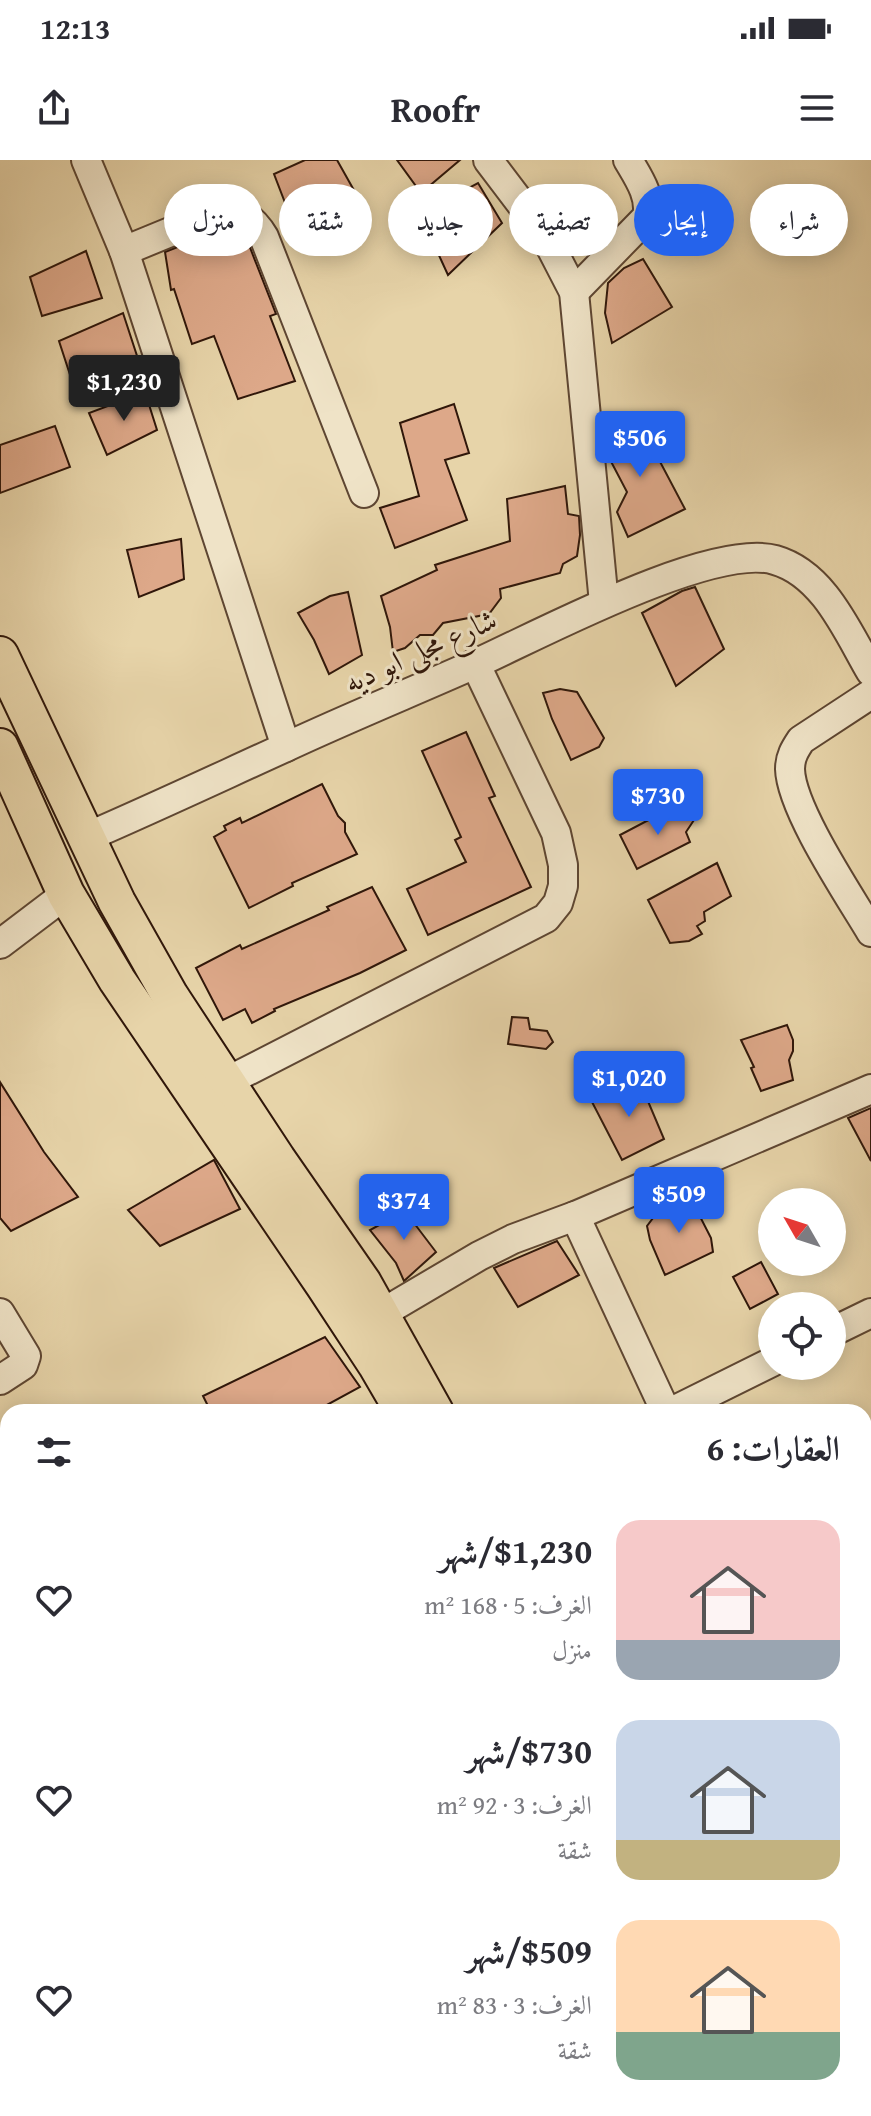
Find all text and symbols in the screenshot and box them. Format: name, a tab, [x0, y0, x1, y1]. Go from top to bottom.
text: 12:13	[40, 6, 111, 50]
text: Roofr	[391, 82, 480, 135]
icon: share	[32, 86, 76, 130]
icon: menu	[795, 86, 839, 130]
chip: منزل	[164, 184, 263, 256]
chip: شقة	[279, 184, 372, 256]
chip: جديد	[388, 184, 493, 256]
chip: تصفية	[509, 184, 618, 256]
chip: إيجار	[634, 184, 734, 256]
chip: شراء	[750, 184, 848, 256]
pin: $1,230	[59, 355, 189, 423]
text: $1,230	[87, 361, 161, 400]
pin: $506	[593, 411, 687, 479]
text: $506	[613, 417, 667, 456]
street label: شارع مجلى ابو ديه	[337, 597, 505, 707]
pin: $730	[611, 769, 705, 837]
text: $730	[631, 775, 685, 814]
pin: $1,020	[564, 1051, 694, 1119]
text: $1,020	[592, 1057, 666, 1096]
pin: $509	[632, 1167, 726, 1235]
text: $509	[652, 1173, 706, 1212]
pin: $374	[357, 1174, 451, 1242]
text: $374	[377, 1180, 431, 1219]
north arrow	[758, 1188, 846, 1276]
map controls	[758, 1188, 846, 1380]
button: locate	[758, 1292, 846, 1380]
text: العقارات: 6	[706, 1423, 840, 1472]
icon: filters	[32, 1430, 76, 1474]
text: $1,230/شهر	[439, 1526, 592, 1575]
icon: home	[680, 1552, 776, 1648]
icon: heart	[32, 1578, 76, 1622]
text: الغرف: 5 · 168 m²	[424, 1585, 592, 1624]
text: منزل	[552, 1630, 592, 1669]
text: $730/شهر	[466, 1726, 592, 1775]
icon: home	[680, 1752, 776, 1848]
icon: heart	[32, 1778, 76, 1822]
text: الغرف: 3 · 92 m²	[437, 1785, 592, 1824]
text: شقة	[558, 1830, 592, 1869]
text: $509/شهر	[466, 1926, 592, 1975]
icon: home	[680, 1952, 776, 2048]
icon: heart	[32, 1978, 76, 2022]
text: الغرف: 3 · 83 m²	[437, 1985, 592, 2024]
text: شقة	[558, 2030, 592, 2069]

